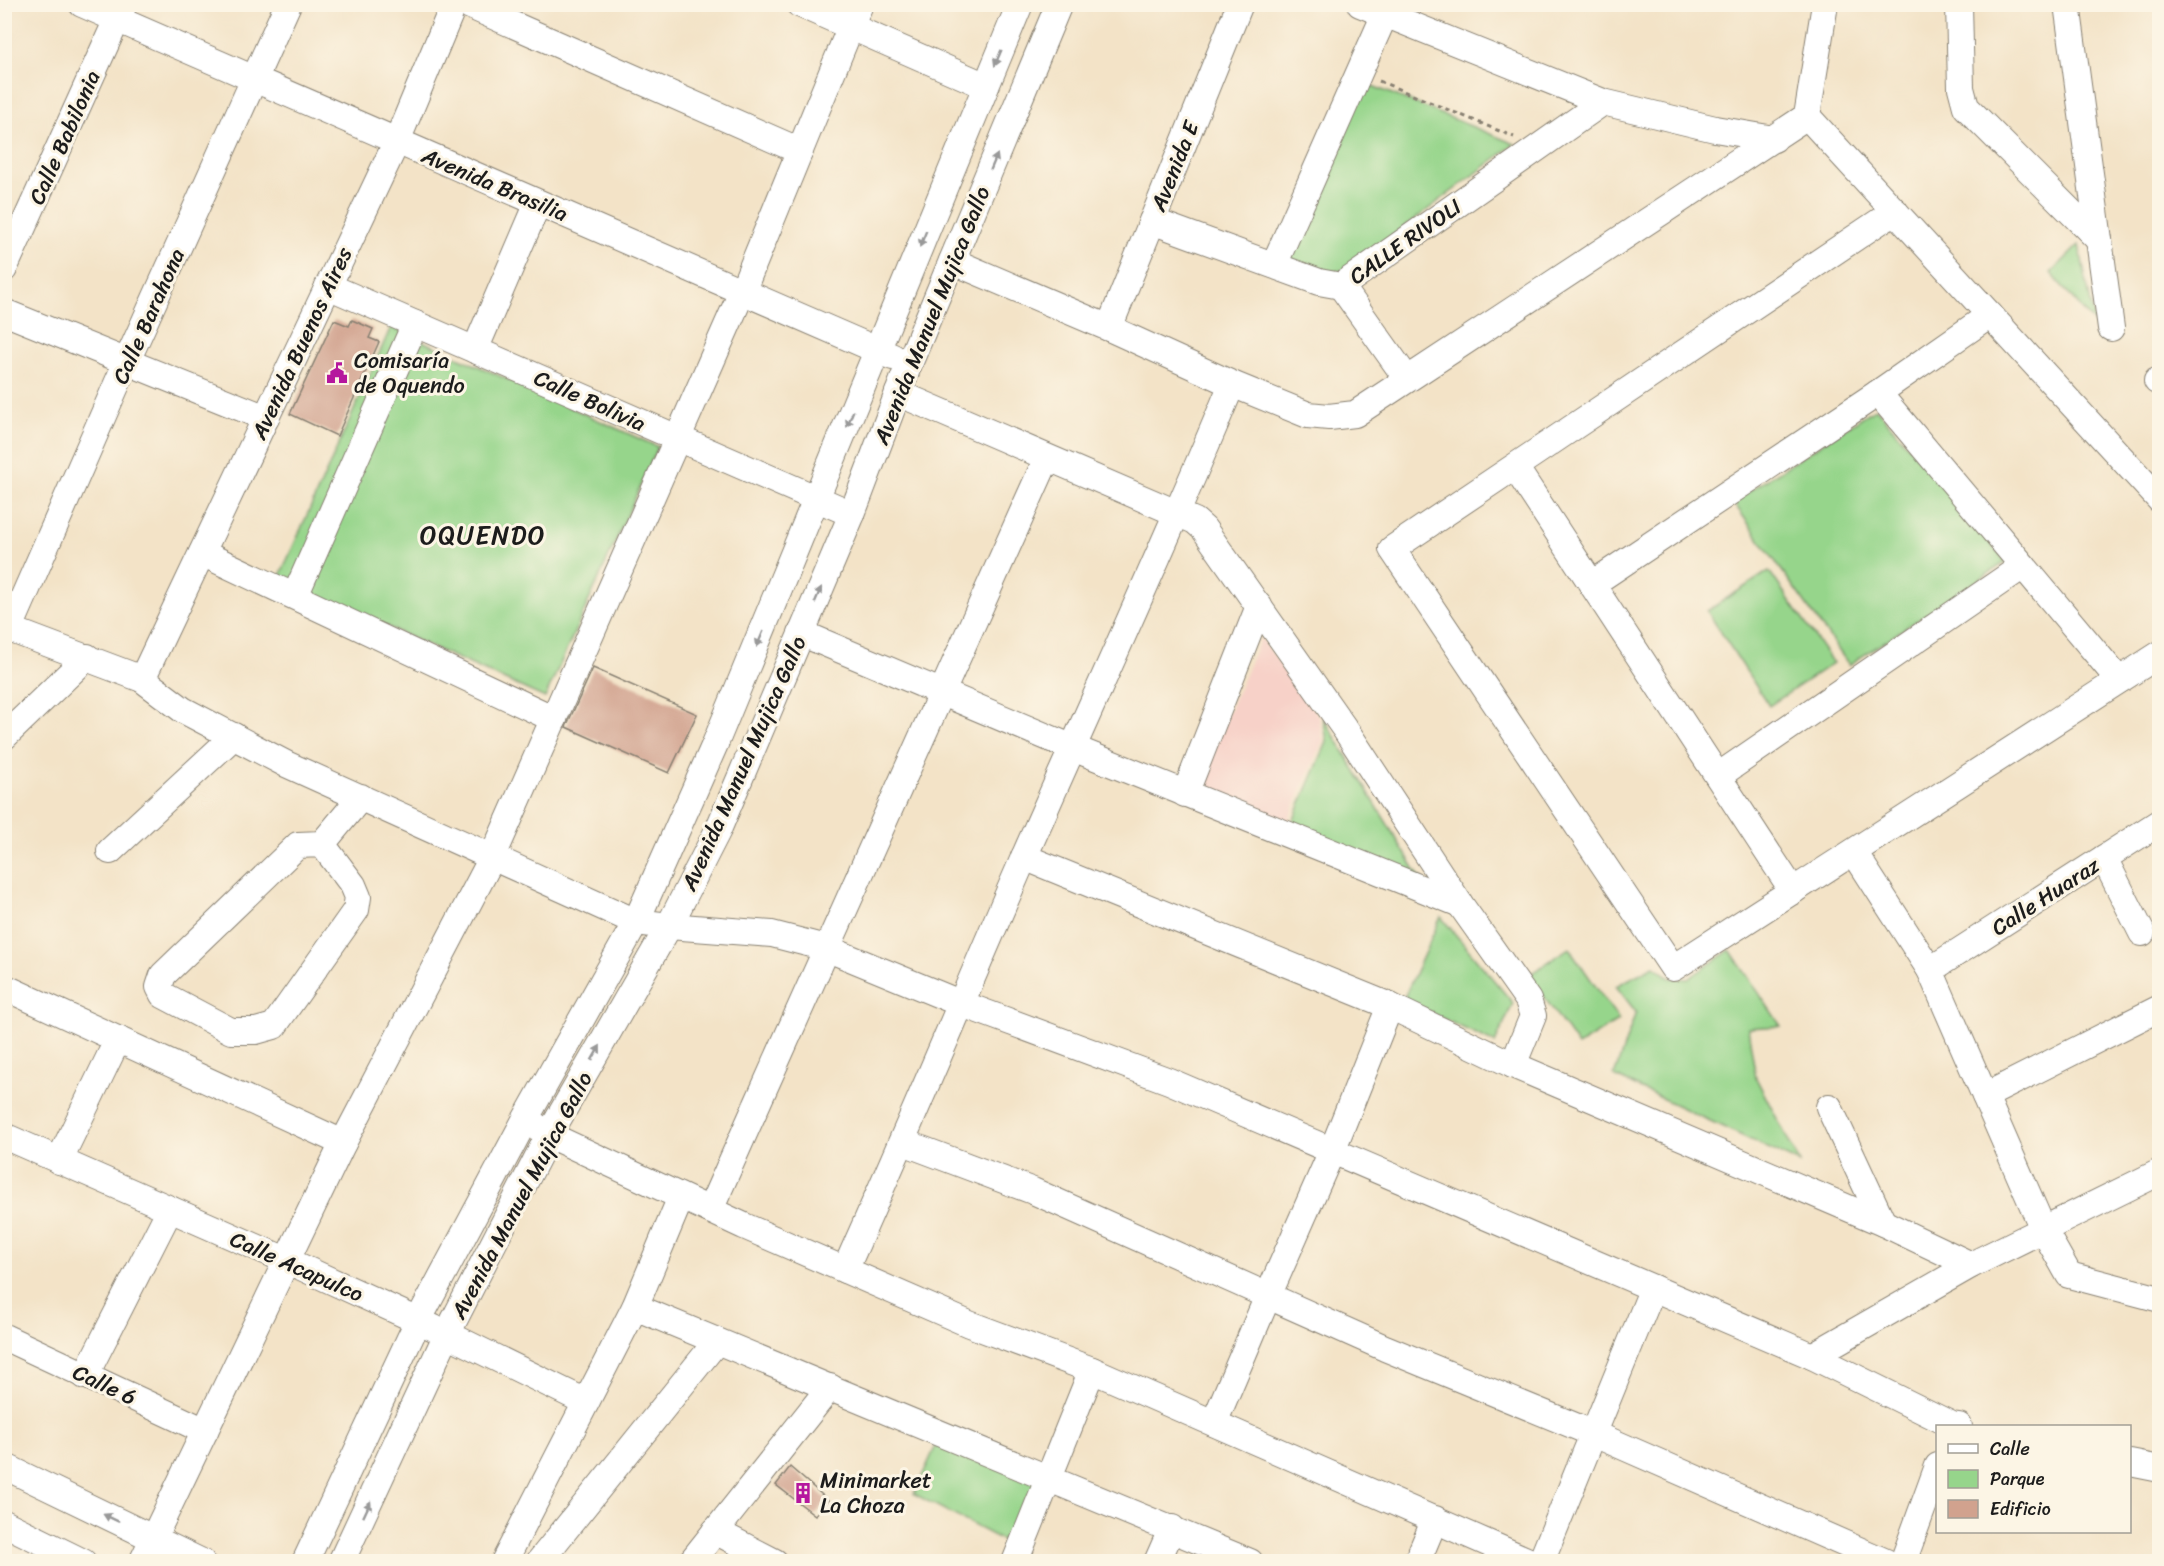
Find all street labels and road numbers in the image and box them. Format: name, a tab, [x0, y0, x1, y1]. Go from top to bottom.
street label: Calle Babilonia	[17, 64, 112, 211]
street label: Avenida E	[1138, 113, 1211, 218]
street label: Avenida Brasilia	[415, 136, 574, 233]
street label: Avenida Manuel Mujica Gallo	[861, 180, 1001, 451]
street label: CALLE RIVOLI	[1341, 188, 1470, 295]
street label: Avenida Buenos Aires	[239, 240, 364, 447]
street label: Calle Barahona	[101, 242, 196, 390]
street label: Calle Bolivia	[527, 358, 652, 442]
street label: Avenida Manuel Mujica Gallo	[669, 629, 817, 898]
street label: Calle Huaraz	[1983, 846, 2108, 946]
street label: Avenida Manuel Mujica Gallo	[439, 1064, 603, 1327]
street label: Calle Acapulco	[224, 1220, 370, 1313]
street label: Calle 6	[66, 1353, 143, 1416]

